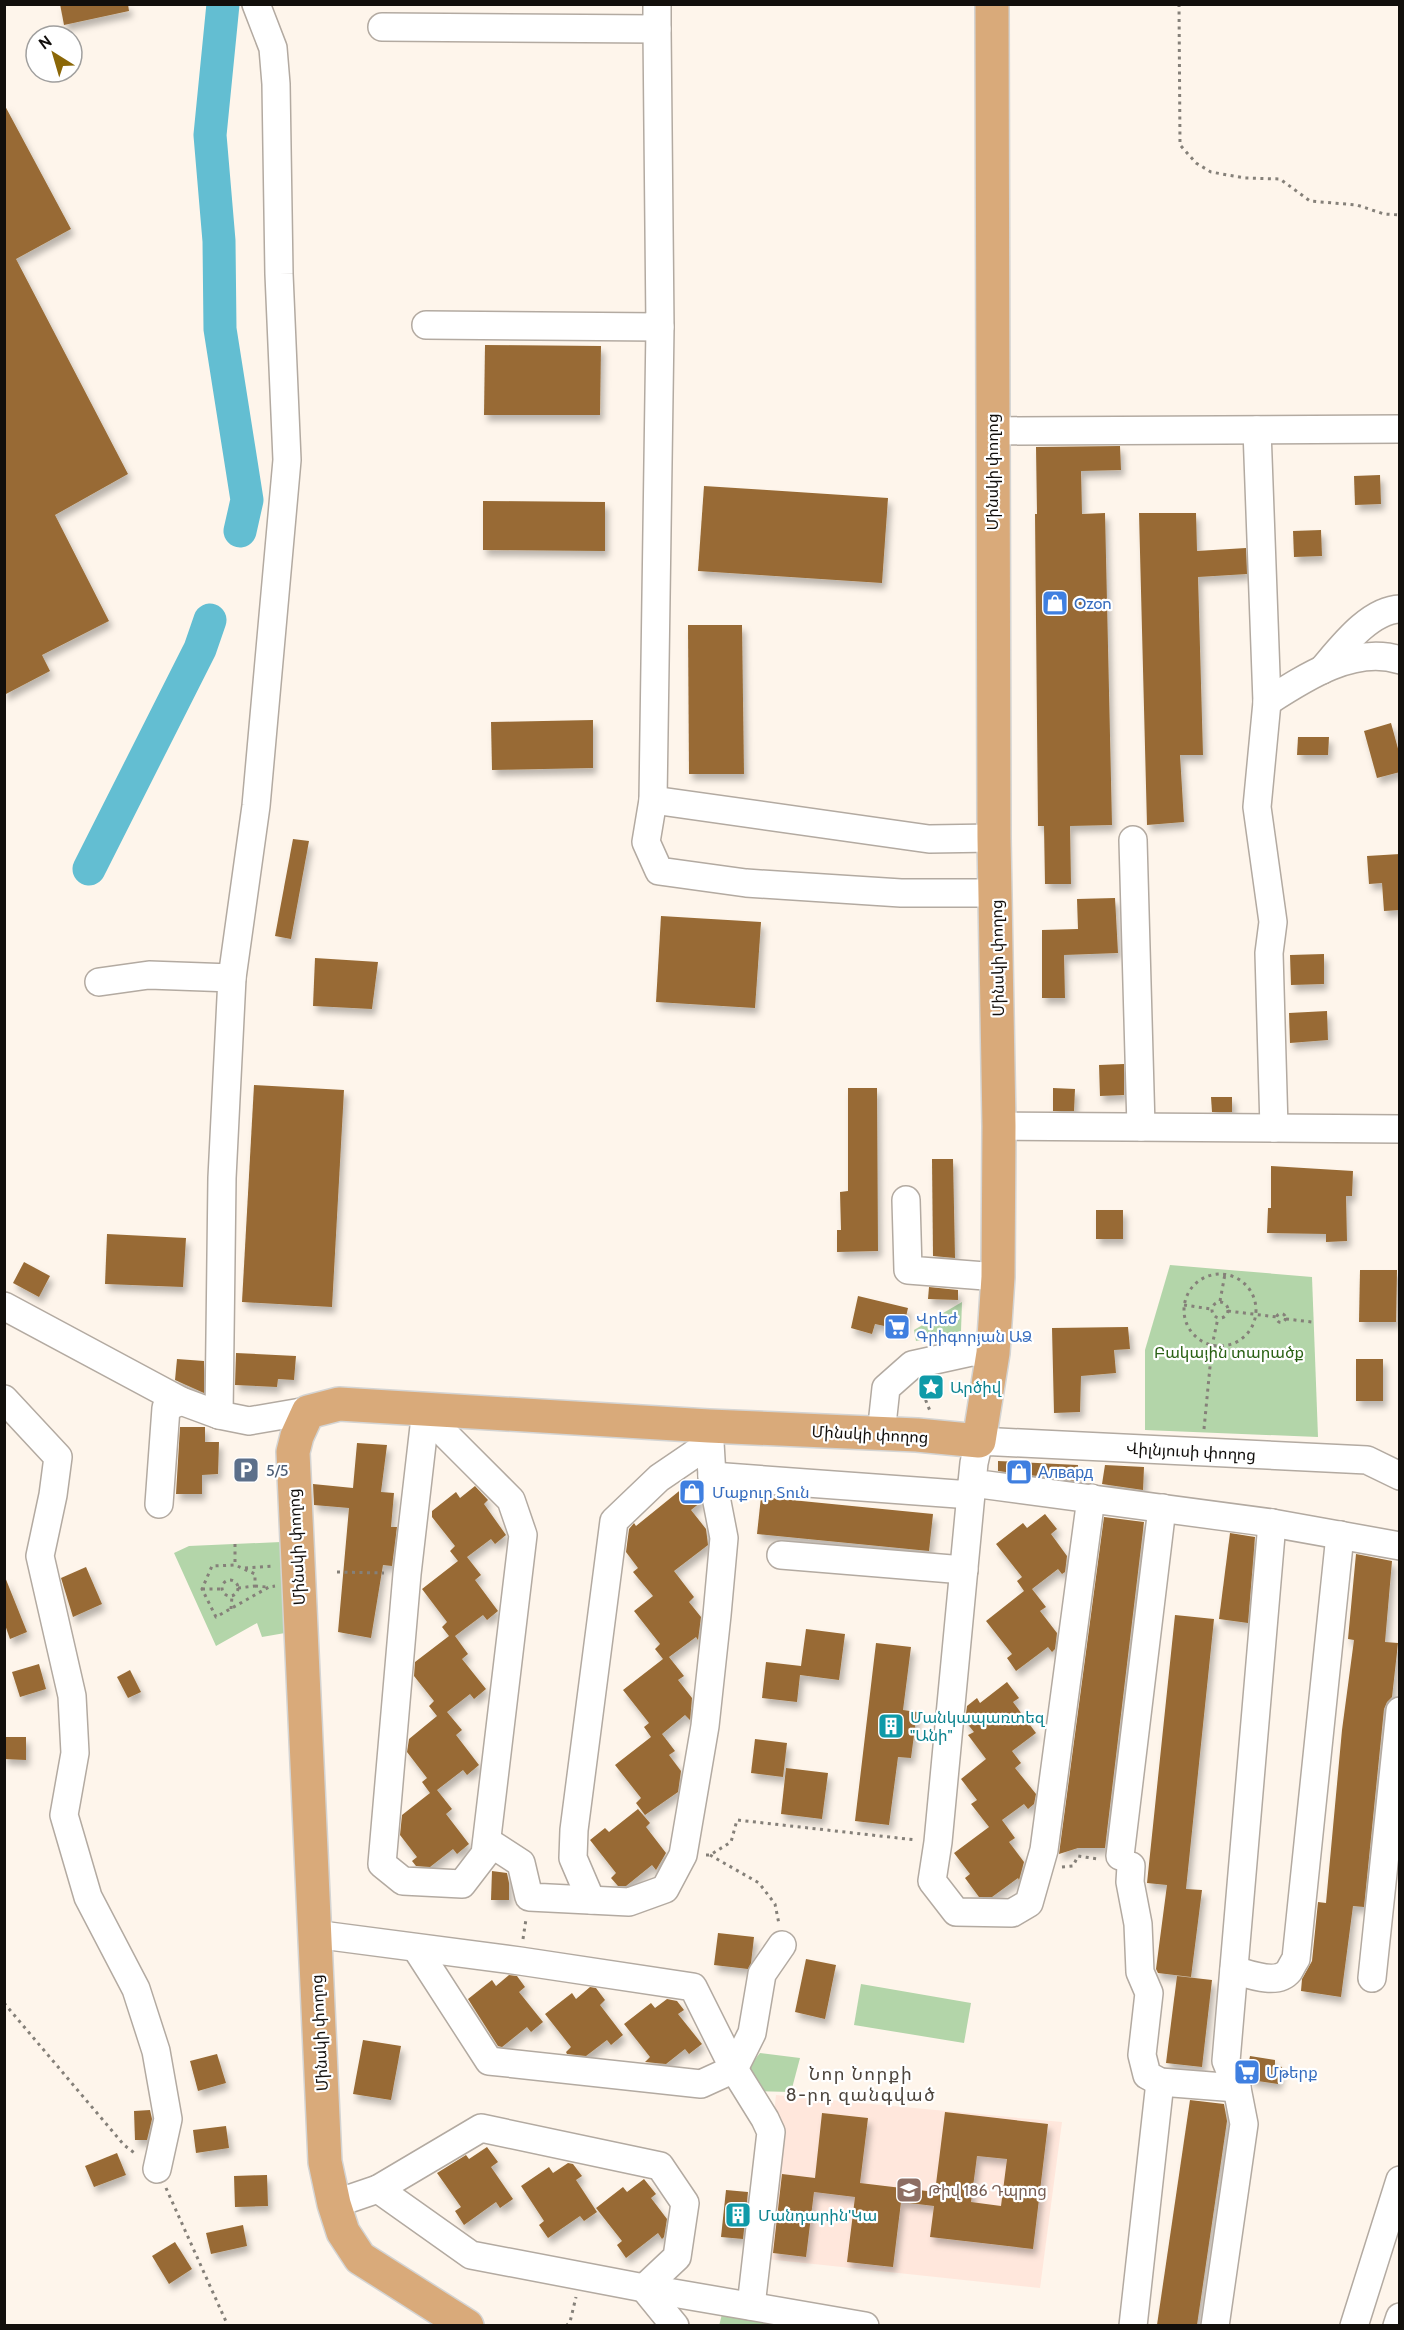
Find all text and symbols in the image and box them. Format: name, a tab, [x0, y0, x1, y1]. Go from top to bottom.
north arrow	[24, 24, 84, 84]
text: N	[35, 31, 56, 53]
street label: Մինսկի փողոց	[983, 413, 1002, 531]
shop icon: Ozon	[1040, 588, 1070, 618]
place label: Ozon	[1074, 594, 1111, 613]
street label: Մինսկի փողոց	[987, 899, 1008, 1017]
place label: Վրեժ Գրիգորյան ԱՁ	[916, 1309, 1032, 1346]
supermarket icon: Վրեժ Գրիգորյան ԱՁ	[882, 1312, 912, 1342]
park label: Բակային տարածք	[1154, 1343, 1304, 1362]
place icon: Արծիվ	[916, 1372, 946, 1402]
place label: Արծիվ	[950, 1378, 1002, 1397]
street label: Մինսկի փողոց	[811, 1422, 929, 1447]
street label: Վիլնյուսի փողոց	[1125, 1439, 1256, 1464]
parking icon: 5/5	[231, 1455, 261, 1485]
shop icon: Алвард	[1004, 1457, 1034, 1487]
place label: 5/5	[266, 1461, 288, 1480]
place label: Алвард	[1038, 1463, 1094, 1482]
shop icon: Մաքուր Տուն	[677, 1477, 707, 1507]
place label: Մաքուր Տուն	[712, 1483, 810, 1502]
street label: Մինսկի փողոց	[284, 1488, 309, 1606]
place label: Մանկապառտեզ "Անի"	[910, 1708, 1046, 1745]
building icon: Մանկապառտեզ "Անի"	[876, 1711, 906, 1741]
street label: Մինսկի փողոց	[307, 1974, 332, 2092]
supermarket icon: Մթերք	[1232, 2057, 1262, 2087]
district label: Նոր Նորքի 8-րդ զանգված	[786, 2063, 936, 2106]
place label: Մթերք	[1266, 2063, 1318, 2082]
school or university icon: Թիվ 186 Դպրոց	[894, 2175, 924, 2205]
place label: Թիվ 186 Դպրոց	[928, 2181, 1047, 2200]
building icon: Մանդարին'Կա	[723, 2200, 753, 2230]
place label: Մանդարին'Կա	[758, 2206, 877, 2225]

